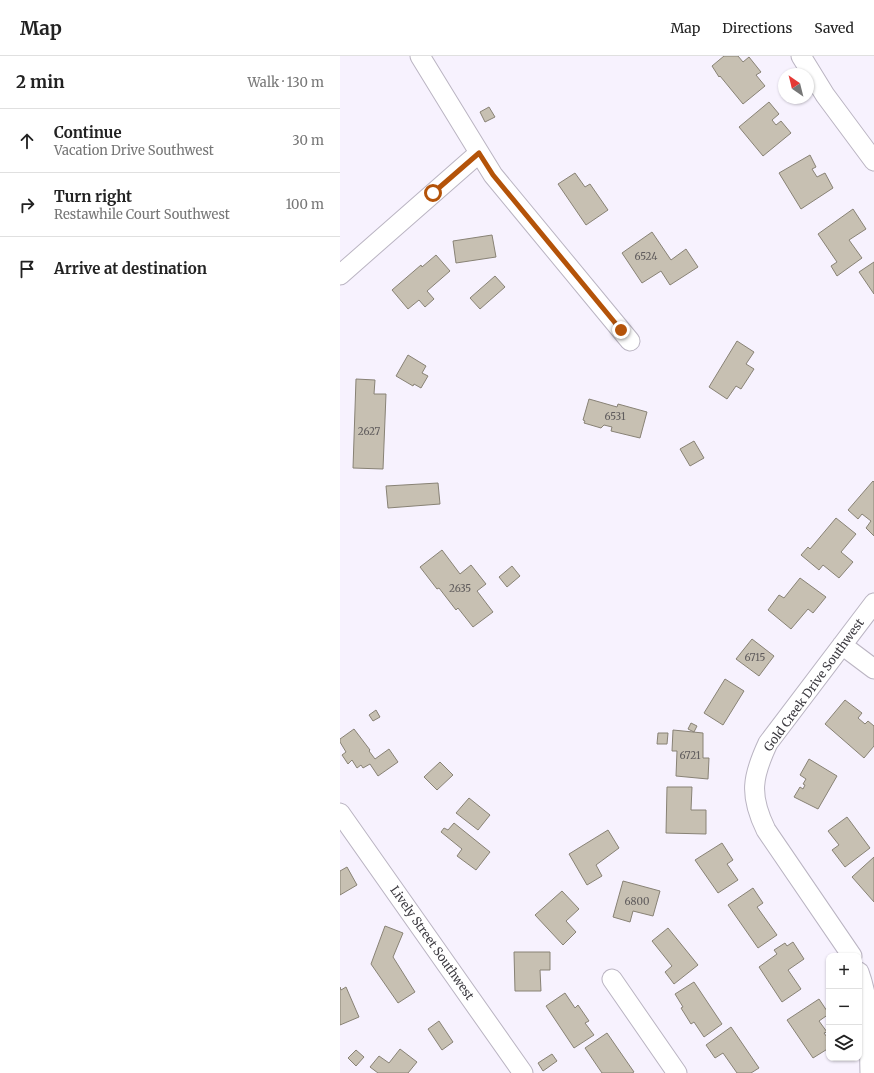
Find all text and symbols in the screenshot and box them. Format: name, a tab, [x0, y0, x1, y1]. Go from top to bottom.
text: Map	[20, 16, 62, 40]
text: Map	[670, 19, 700, 37]
text: Directions	[722, 19, 792, 37]
text: Saved	[814, 19, 854, 37]
north arrow	[778, 68, 814, 104]
text: 2 min	[16, 71, 64, 93]
text: Walk · 130 m	[247, 74, 324, 91]
text: Continue	[54, 123, 122, 142]
icon: ahead	[16, 130, 38, 152]
text: 30 m	[292, 132, 324, 149]
text: Vacation Drive Southwest	[54, 142, 214, 159]
route start	[424, 184, 442, 202]
text: Turn right	[54, 187, 132, 206]
icon: right	[16, 194, 38, 216]
text: 100 m	[286, 196, 324, 213]
text: Restawhile Court Southwest	[54, 206, 230, 223]
house number: 6524	[635, 250, 657, 263]
icon: arrive	[16, 258, 38, 280]
text: Arrive at destination	[54, 259, 207, 278]
route end	[612, 321, 630, 339]
house number: 6531	[605, 410, 626, 423]
house number: 2627	[358, 425, 381, 438]
house number: 2635	[449, 582, 471, 595]
street label: Gold Creek Drive Southwest	[760, 615, 867, 754]
house number: 6715	[745, 651, 766, 664]
house number: 6721	[680, 749, 701, 762]
street label: Lively Street Southwest	[387, 883, 478, 1003]
house number: 6800	[625, 895, 649, 908]
map controls	[826, 953, 862, 1061]
button: +	[826, 953, 862, 989]
button: −	[826, 989, 862, 1025]
button: layers	[826, 1025, 862, 1061]

